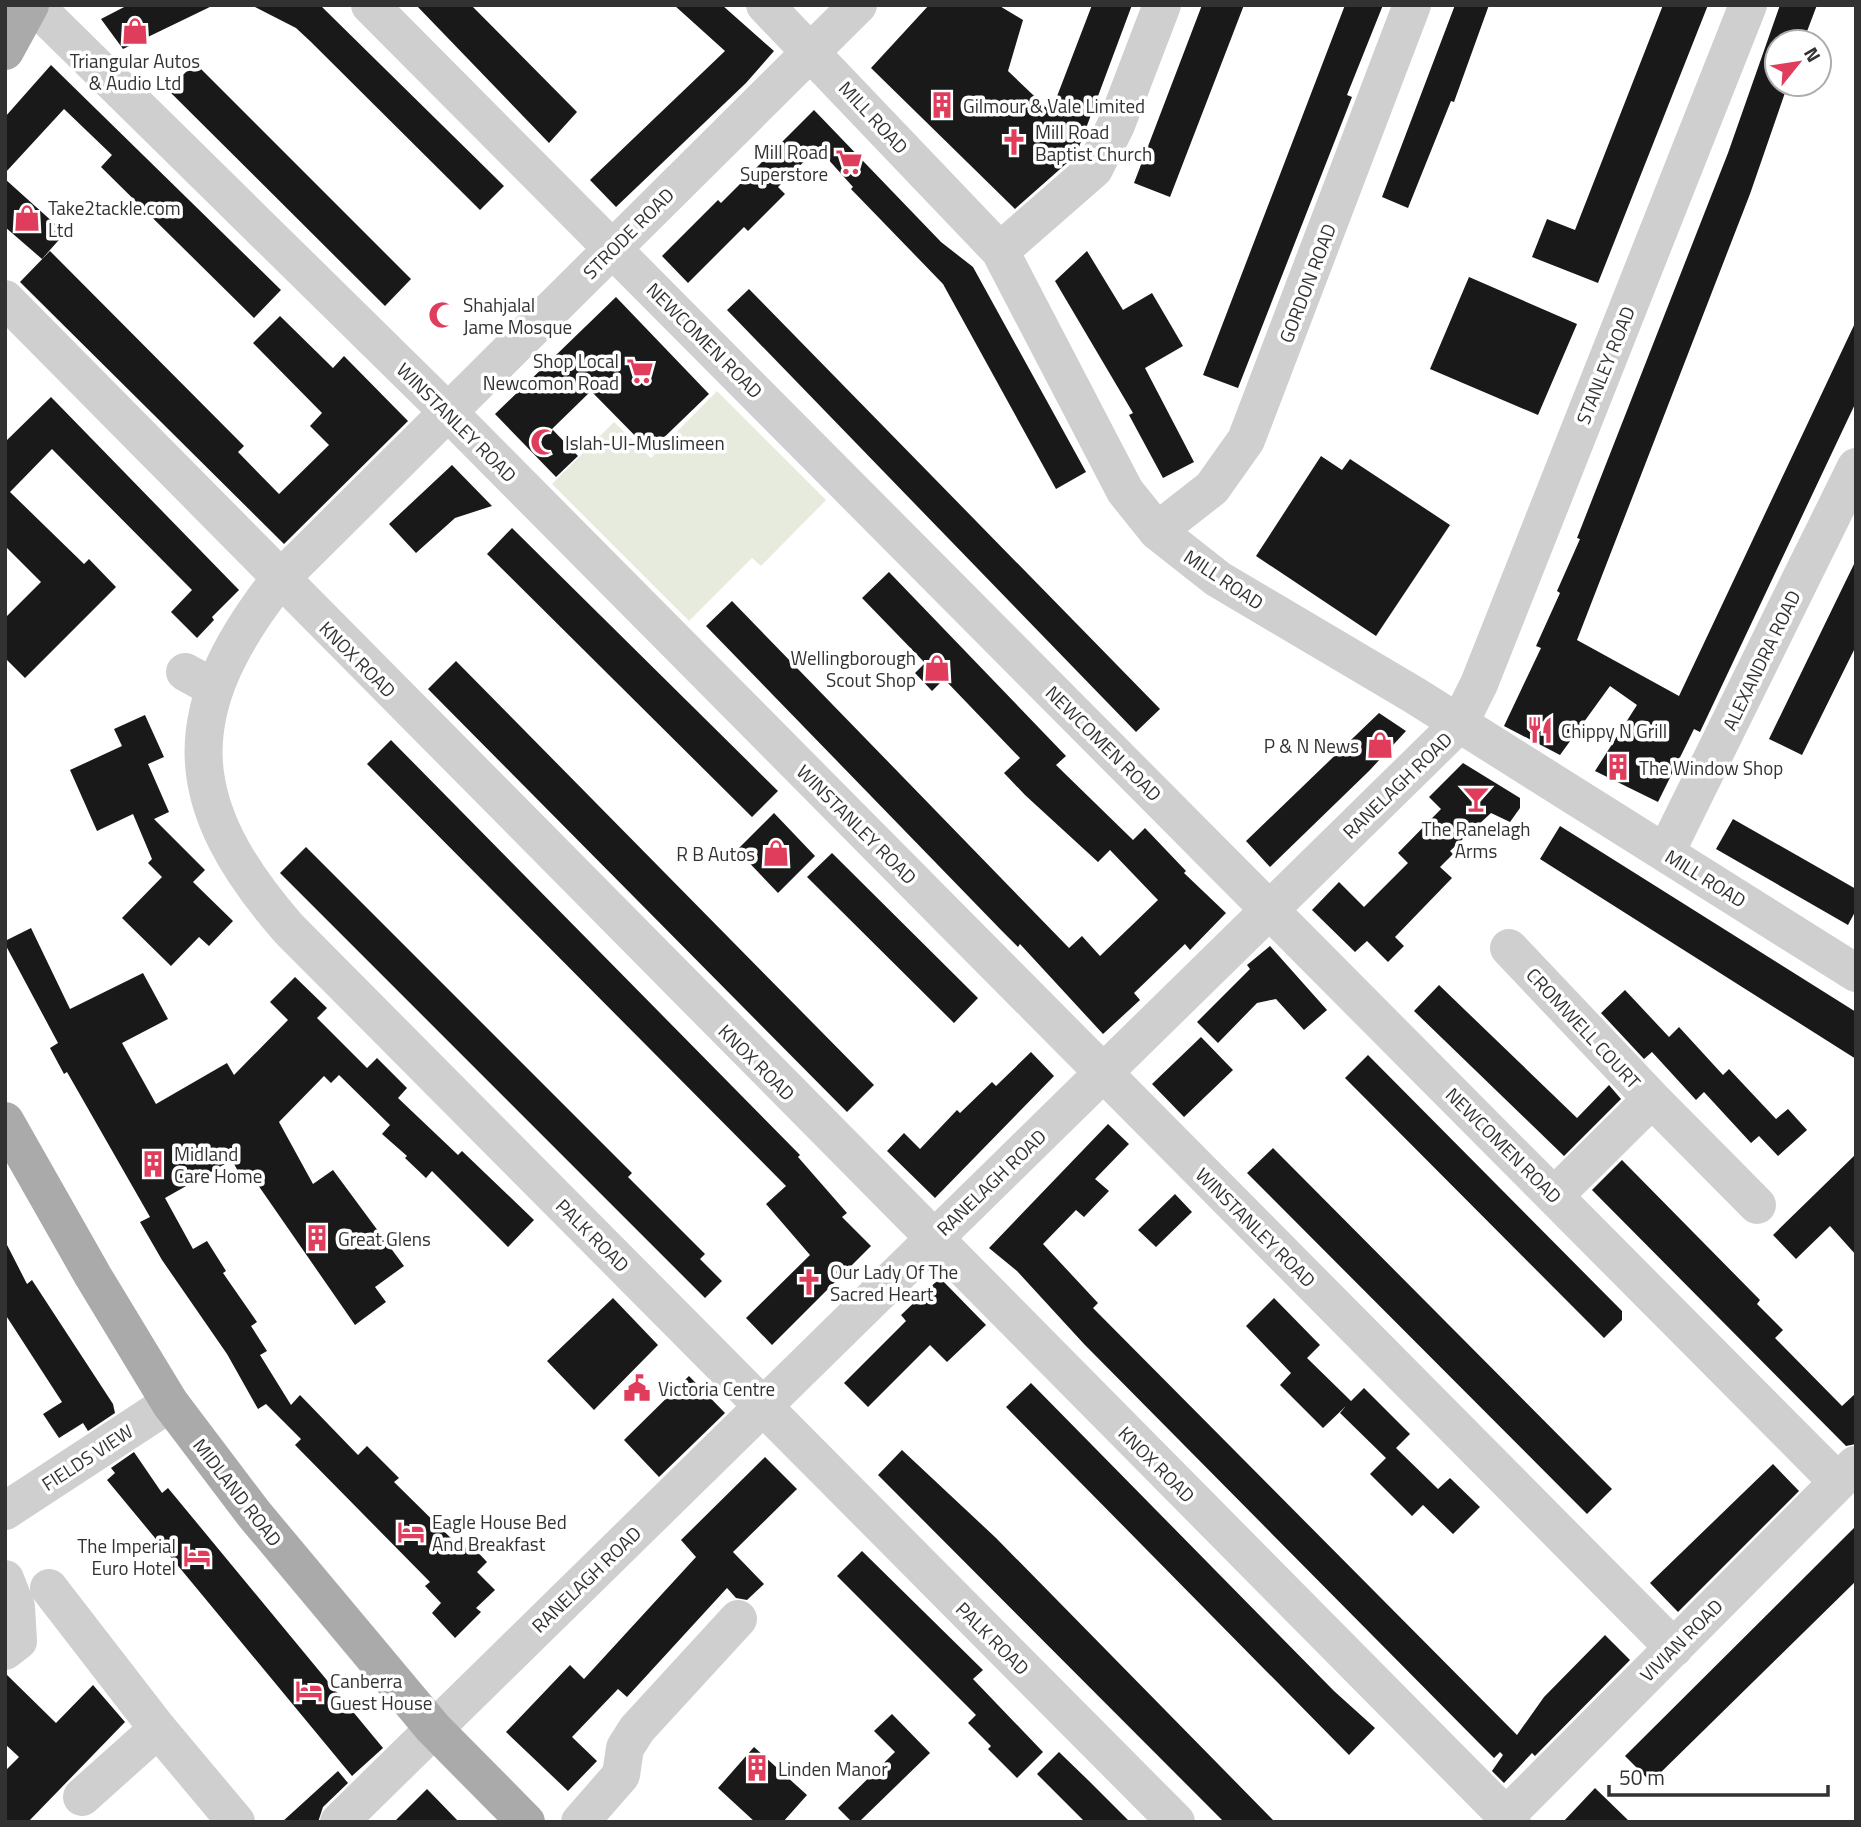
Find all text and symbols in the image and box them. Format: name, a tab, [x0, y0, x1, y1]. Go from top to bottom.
shop icon: Triangular Autos & Audio Ltd	[120, 16, 150, 46]
north arrow	[1763, 28, 1833, 98]
text: N	[1797, 41, 1829, 67]
place label: Triangular Autos & Audio Ltd	[70, 46, 200, 97]
street label: MILL ROAD	[832, 74, 916, 160]
building icon: Gilmour & Vale Limited	[927, 90, 957, 120]
place label: Gilmour & Vale Limited	[963, 91, 1145, 120]
place label: Mill Road Baptist Church	[1035, 117, 1152, 168]
church icon: Mill Road Baptist Church	[999, 127, 1029, 157]
place label: Mill Road Superstore	[740, 137, 828, 188]
supermarket icon: Mill Road Superstore	[834, 147, 864, 177]
street label: STRODE ROAD	[576, 181, 680, 285]
place label: Take2tackle.com Ltd	[48, 193, 181, 244]
shop icon: Take2tackle.com Ltd	[12, 203, 42, 233]
street label: GORDON ROAD	[1271, 219, 1343, 347]
street label: NEWCOMEN ROAD	[640, 275, 770, 405]
place label: Shahjalal Jame Mosque	[463, 290, 572, 341]
mosque icon: Shahjalal Jame Mosque	[427, 300, 457, 330]
street label: STANLEY ROAD	[1568, 302, 1642, 428]
place label: Shop Local Newcomon Road	[483, 346, 619, 397]
street label: WINSTANLEY ROAD	[390, 355, 524, 489]
supermarket icon: Shop Local Newcomon Road	[625, 356, 655, 386]
mosque icon: Islah-Ul-Muslimeen	[529, 427, 559, 457]
place label: Islah-Ul-Muslimeen	[565, 428, 725, 457]
street label: MILL ROAD	[1178, 542, 1270, 616]
street label: ALEXANDRA ROAD	[1715, 585, 1807, 735]
street label: KNOX ROAD	[313, 614, 403, 704]
place label: Wellingborough Scout Shop	[791, 643, 916, 694]
shop icon: Wellingborough Scout Shop	[922, 653, 952, 683]
street label: NEWCOMEN ROAD	[1039, 678, 1169, 808]
restaurant icon: Chippy N Grill	[1525, 715, 1555, 745]
place label: Chippy N Grill	[1561, 716, 1667, 745]
street label: RANELAGH ROAD	[1336, 725, 1458, 845]
shop icon: P & N News	[1365, 730, 1395, 760]
place label: P & N News	[1264, 731, 1359, 760]
building icon: The Window Shop	[1603, 752, 1633, 782]
place label: The Window Shop	[1639, 753, 1783, 782]
street label: WINSTANLEY ROAD	[790, 757, 924, 891]
bar icon: The Ranelagh Arms	[1461, 784, 1491, 814]
place label: The Ranelagh Arms	[1422, 814, 1530, 865]
shop icon: R B Autos	[761, 838, 791, 868]
place label: R B Autos	[676, 839, 755, 868]
street label: MILL ROAD	[1660, 842, 1752, 914]
street label: CROMWELL COURT	[1520, 961, 1648, 1095]
street label: KNOX ROAD	[712, 1017, 802, 1107]
street label: NEWCOMEN ROAD	[1439, 1080, 1569, 1210]
street label: RANELAGH ROAD	[930, 1122, 1052, 1242]
place label: Midland Care Home	[174, 1139, 262, 1190]
building icon: Midland Care Home	[138, 1149, 168, 1179]
street label: WINSTANLEY ROAD	[1189, 1160, 1323, 1294]
street label: PALK ROAD	[550, 1192, 636, 1278]
building icon: Great Glens	[302, 1223, 332, 1253]
place label: Great Glens	[338, 1224, 431, 1253]
place label: Our Lady Of The Sacred Heart	[830, 1257, 958, 1308]
church icon: Our Lady Of The Sacred Heart	[794, 1267, 824, 1297]
public building icon: Victoria Centre	[622, 1373, 652, 1403]
place label: Victoria Centre	[658, 1374, 775, 1403]
street label: FIELDS VIEW	[35, 1416, 139, 1498]
street label: KNOX ROAD	[1112, 1419, 1202, 1509]
street label: MIDLAND ROAD	[186, 1432, 290, 1552]
place label: Eagle House Bed And Breakfast	[432, 1507, 567, 1558]
hotel icon: Eagle House Bed And Breakfast	[396, 1517, 426, 1547]
street label: RANELAGH ROAD	[525, 1519, 647, 1639]
place label: The Imperial Euro Hotel	[77, 1531, 176, 1582]
hotel icon: The Imperial Euro Hotel	[182, 1541, 212, 1571]
street label: VIVIAN ROAD	[1633, 1592, 1729, 1688]
street label: PALK ROAD	[950, 1595, 1036, 1681]
place label: Canberra Guest House	[330, 1666, 432, 1717]
hotel icon: Canberra Guest House	[294, 1676, 324, 1706]
building icon: Linden Manor	[742, 1753, 772, 1783]
place label: Linden Manor	[778, 1754, 888, 1783]
scale bar	[1609, 1754, 1828, 1798]
text: 50 m	[1619, 1761, 1665, 1793]

